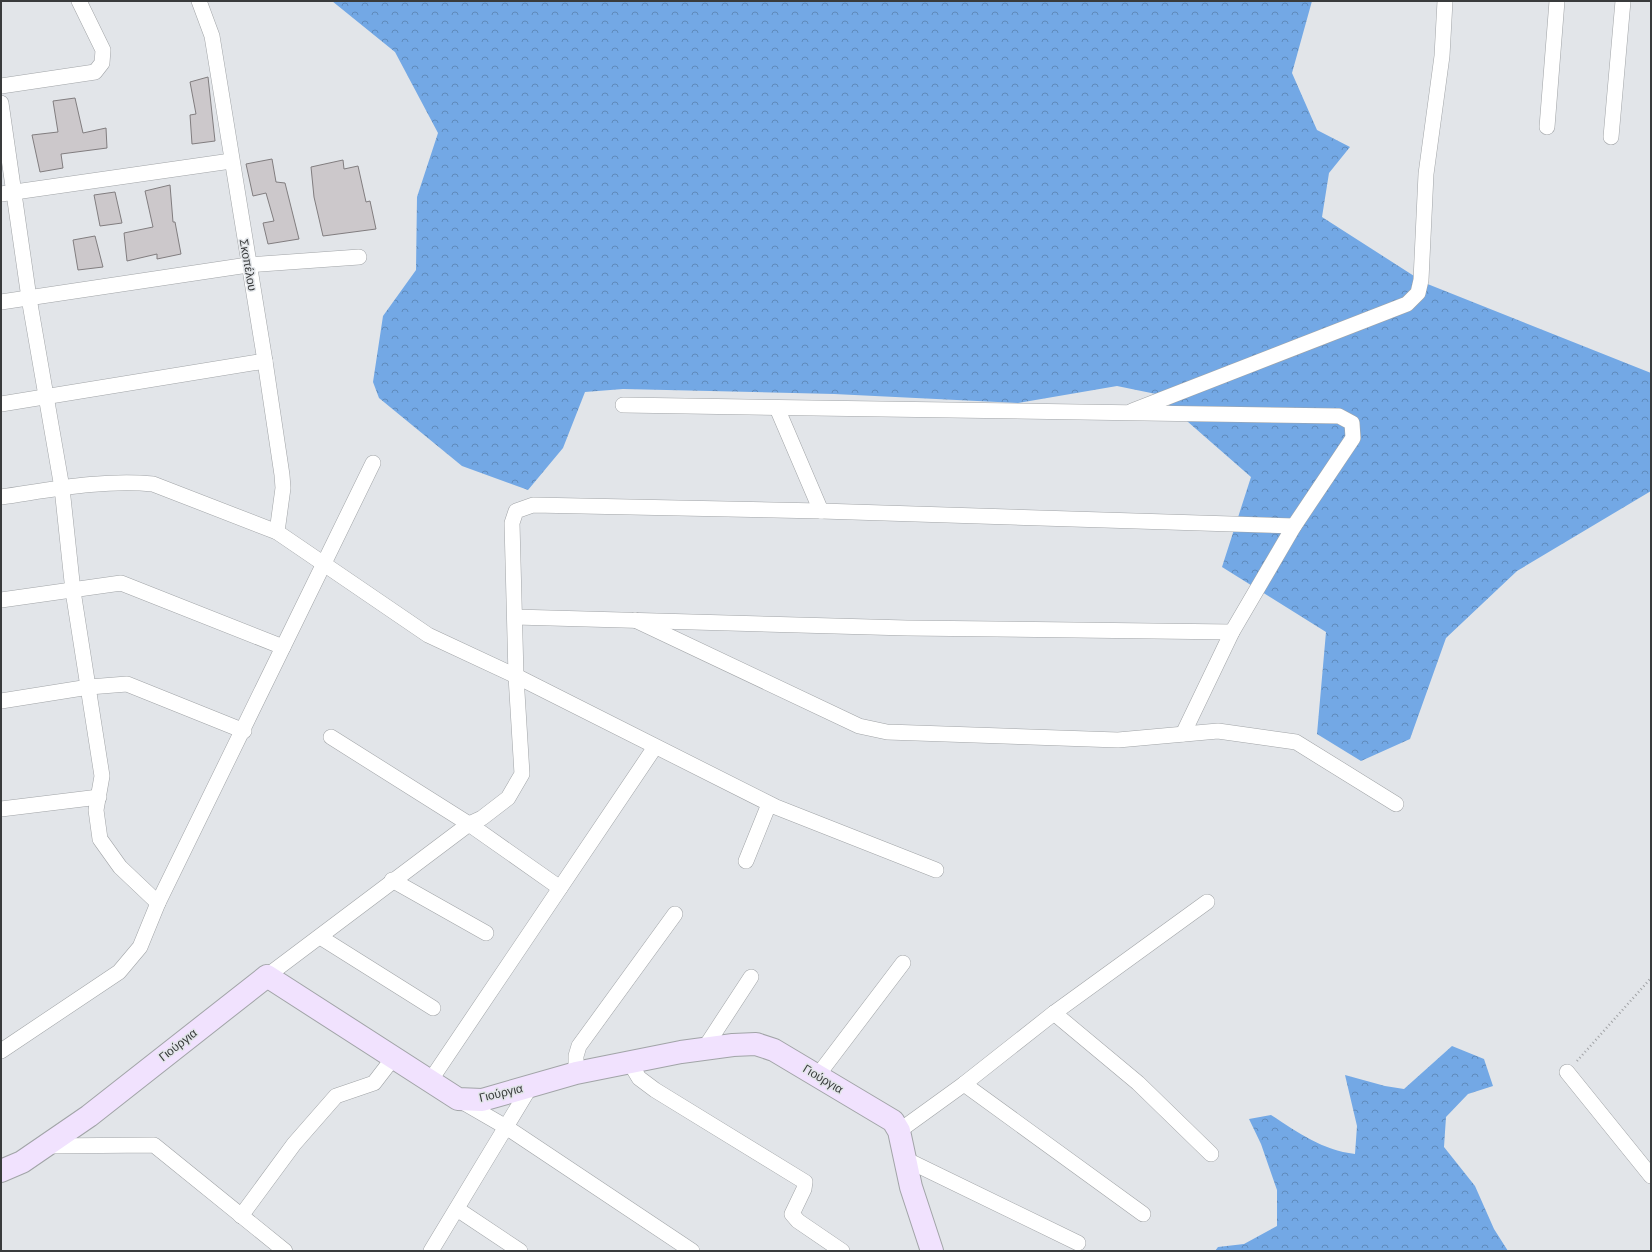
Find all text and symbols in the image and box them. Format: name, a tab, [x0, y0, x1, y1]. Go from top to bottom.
street label: Σκοπέλου	[237, 238, 259, 292]
street label: Γιούργια	[156, 1026, 200, 1064]
street label: Γιούργια	[800, 1062, 846, 1096]
street label: Γιούργια	[478, 1081, 524, 1105]

